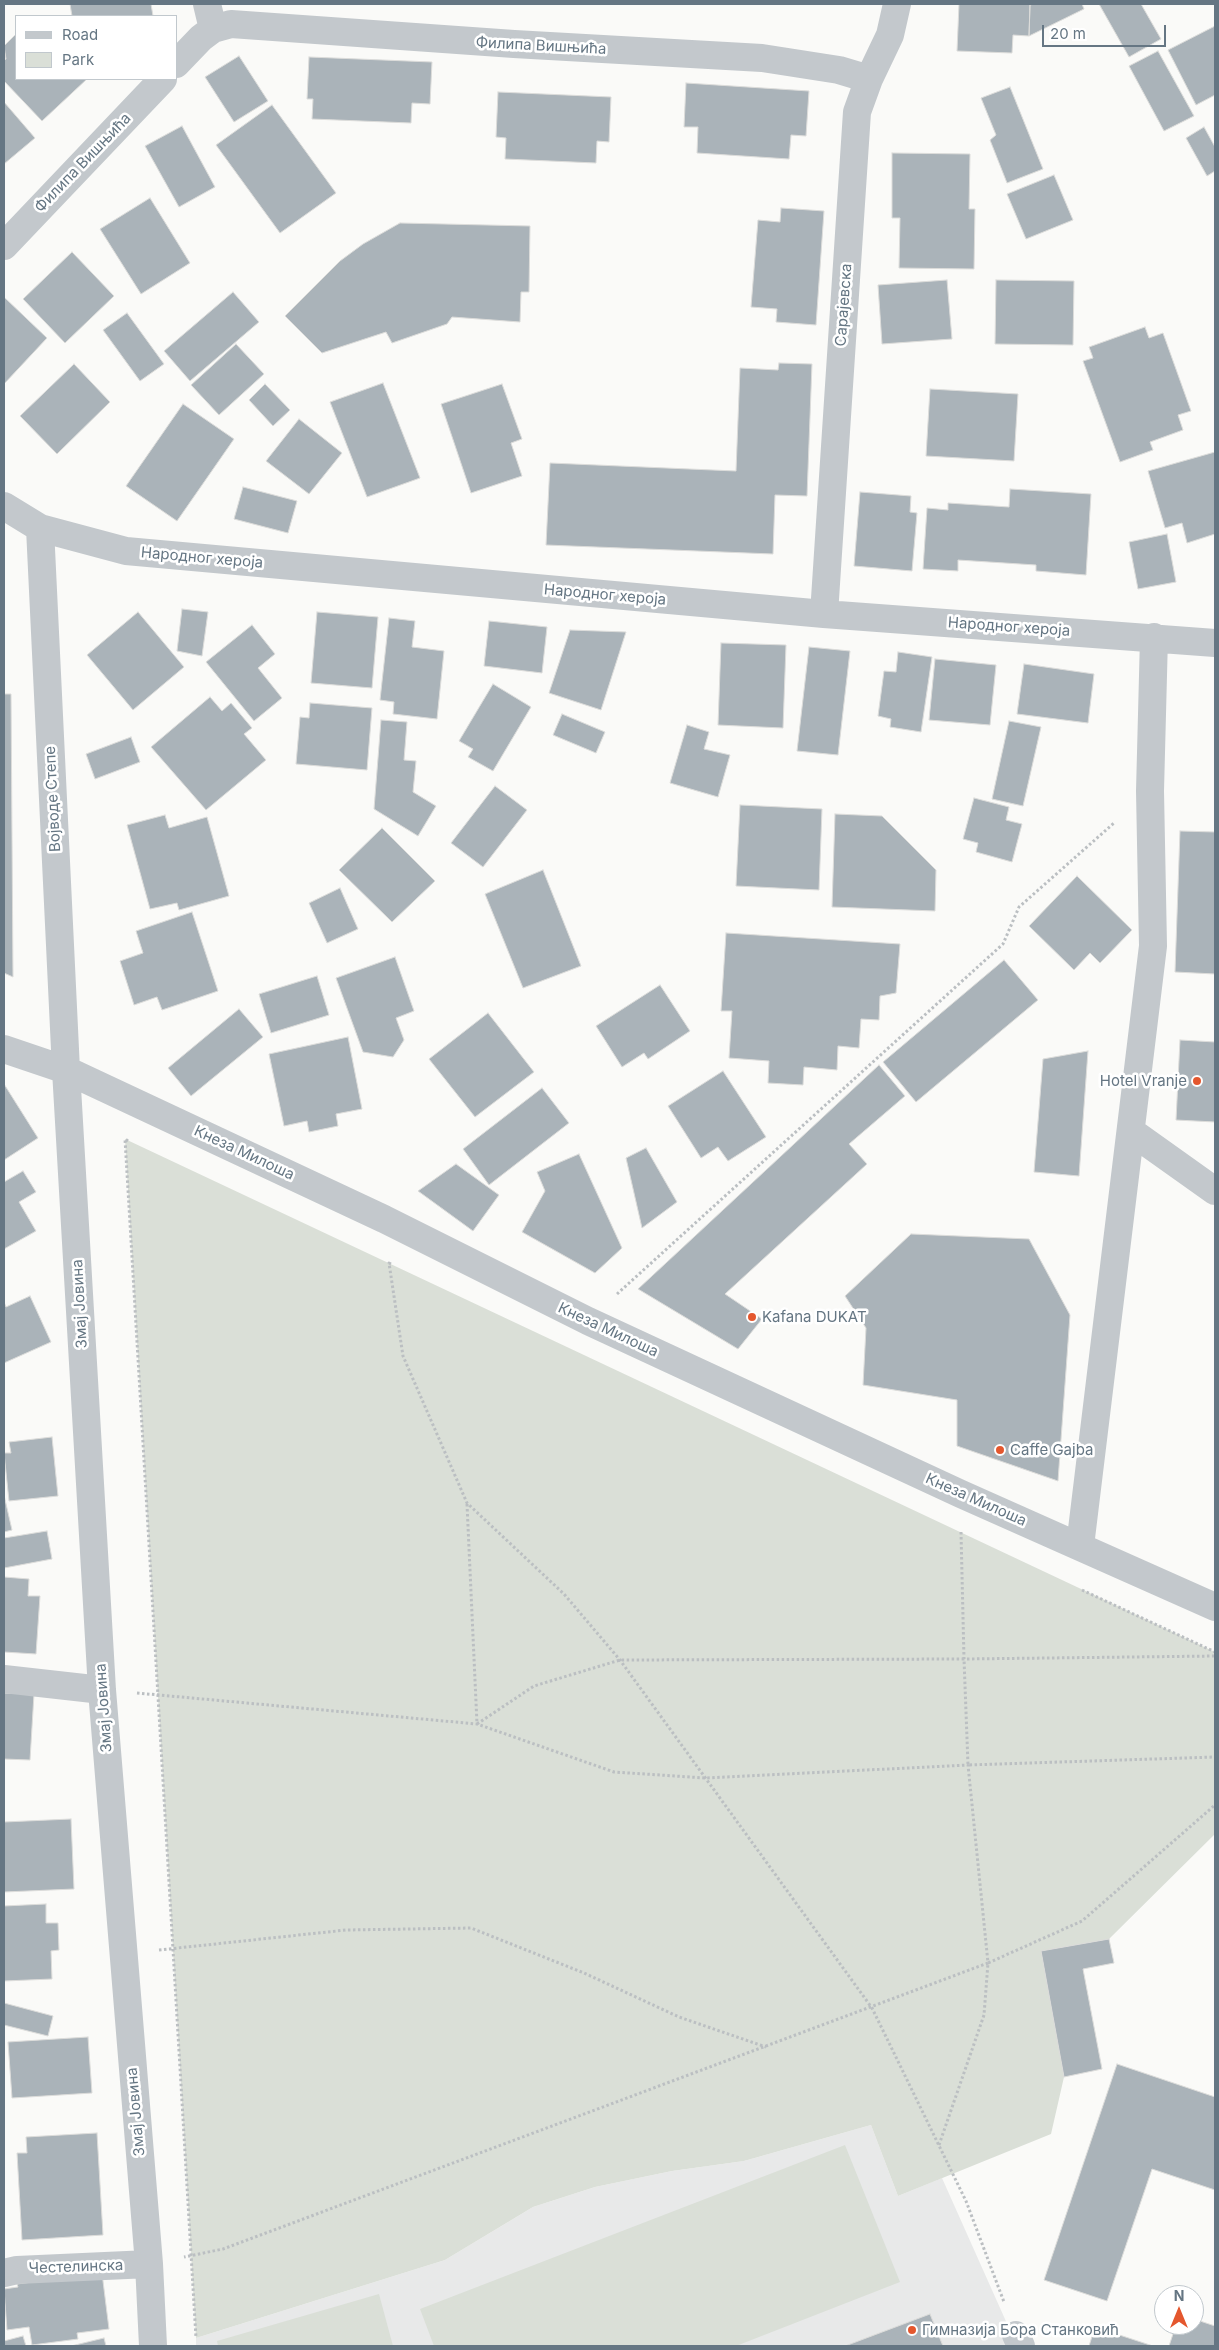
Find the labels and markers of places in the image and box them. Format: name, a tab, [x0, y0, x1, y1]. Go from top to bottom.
place label: Hotel Vranje	[1100, 1072, 1187, 1090]
marker: Hotel Vranje	[1191, 1075, 1203, 1087]
place label: Kafana DUKAT	[762, 1308, 867, 1326]
marker: Kafana DUKAT	[746, 1311, 758, 1323]
place label: Caffe Gajba	[1010, 1441, 1093, 1459]
marker: Caffe Gajba	[994, 1444, 1006, 1456]
place label: Гимназија Бора Станковић	[922, 2321, 1119, 2339]
marker: Гимназија Бора Станковић	[906, 2324, 918, 2336]

